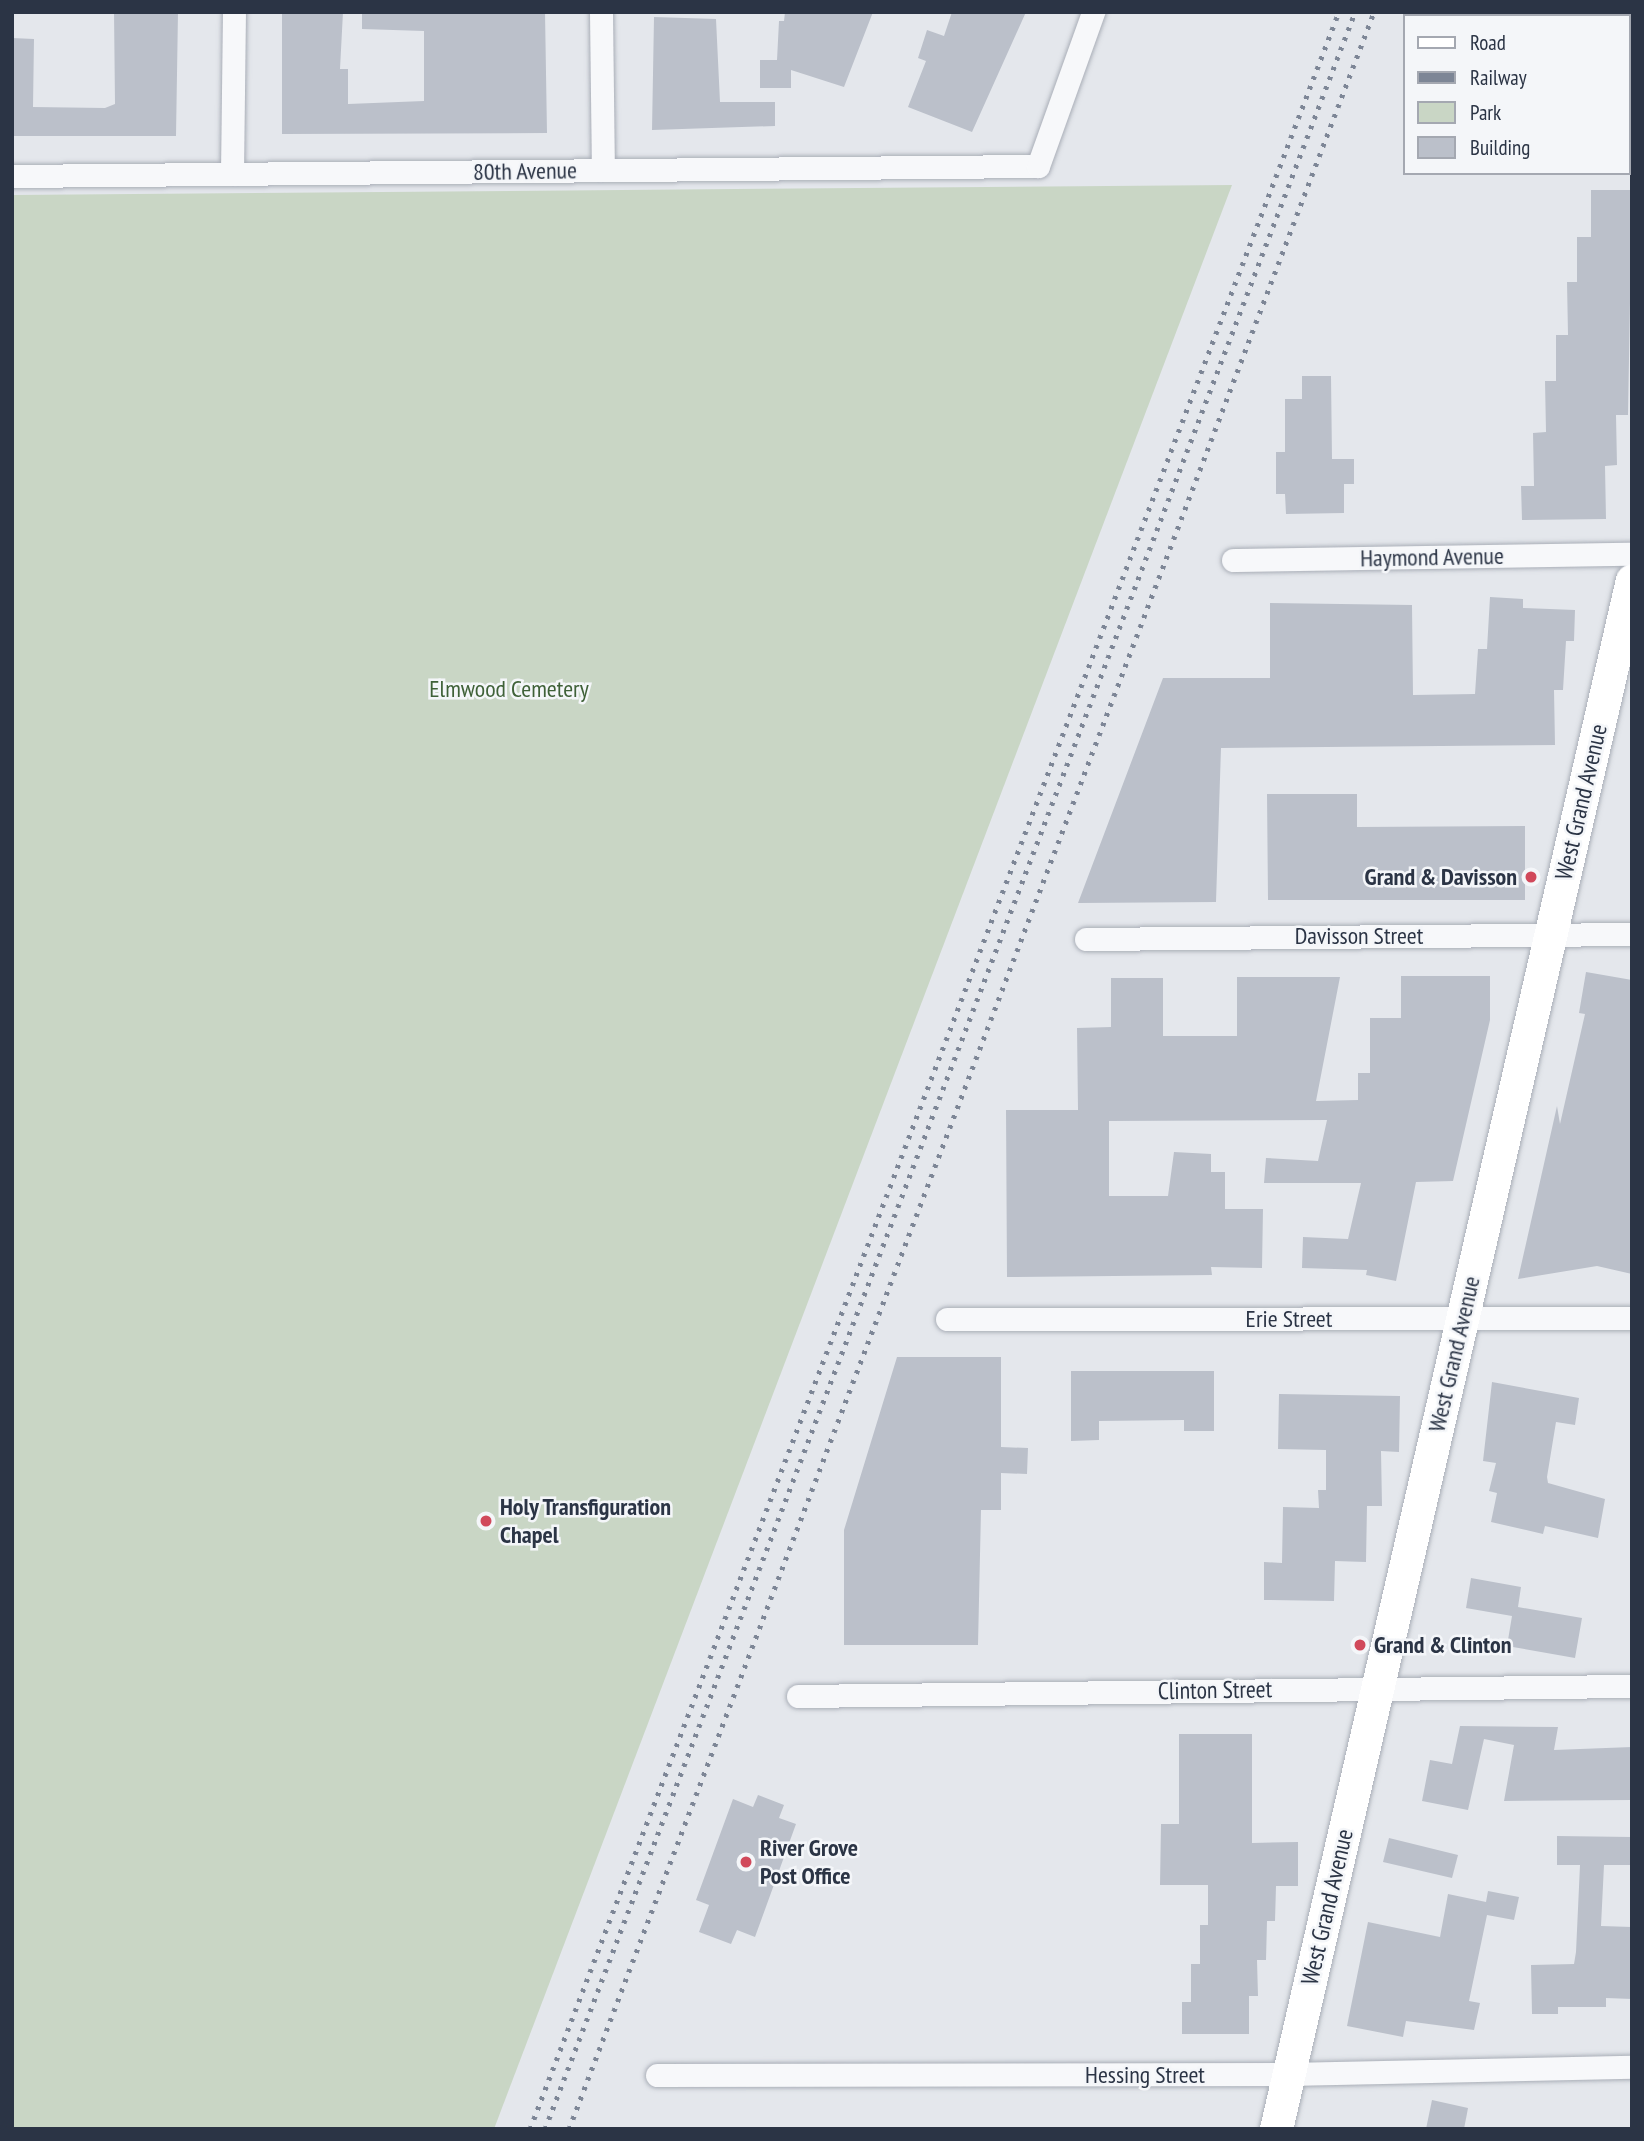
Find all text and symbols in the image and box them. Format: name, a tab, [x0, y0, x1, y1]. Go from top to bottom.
legend	[1402, 14, 1630, 175]
text: Road	[1470, 29, 1506, 56]
text: Railway	[1470, 64, 1527, 91]
text: Park	[1470, 99, 1501, 126]
text: Building	[1470, 134, 1530, 161]
street label: 80th Avenue	[472, 156, 578, 186]
street label: Haymond Avenue	[1360, 541, 1504, 573]
park label: Elmwood Cemetery	[429, 675, 589, 703]
street label: West Grand Avenue	[1549, 721, 1613, 883]
place label: Grand & Davisson	[1365, 863, 1517, 891]
marker: Grand & Davisson	[1523, 869, 1539, 885]
street label: Davisson Street	[1295, 922, 1423, 950]
street label: West Grand Avenue	[1422, 1273, 1486, 1435]
street label: Erie Street	[1246, 1305, 1332, 1333]
place label: Holy Transfiguration Chapel	[500, 1493, 672, 1549]
marker: Holy Transfiguration Chapel	[478, 1513, 494, 1529]
place label: Grand & Clinton	[1374, 1631, 1512, 1659]
marker: Grand & Clinton	[1352, 1637, 1368, 1653]
street label: Clinton Street	[1158, 1675, 1272, 1705]
street label: West Grand Avenue	[1295, 1826, 1359, 1988]
place label: River Grove Post Office	[760, 1834, 858, 1890]
marker: River Grove Post Office	[738, 1854, 754, 1870]
street label: Hessing Street	[1085, 2061, 1205, 2089]

